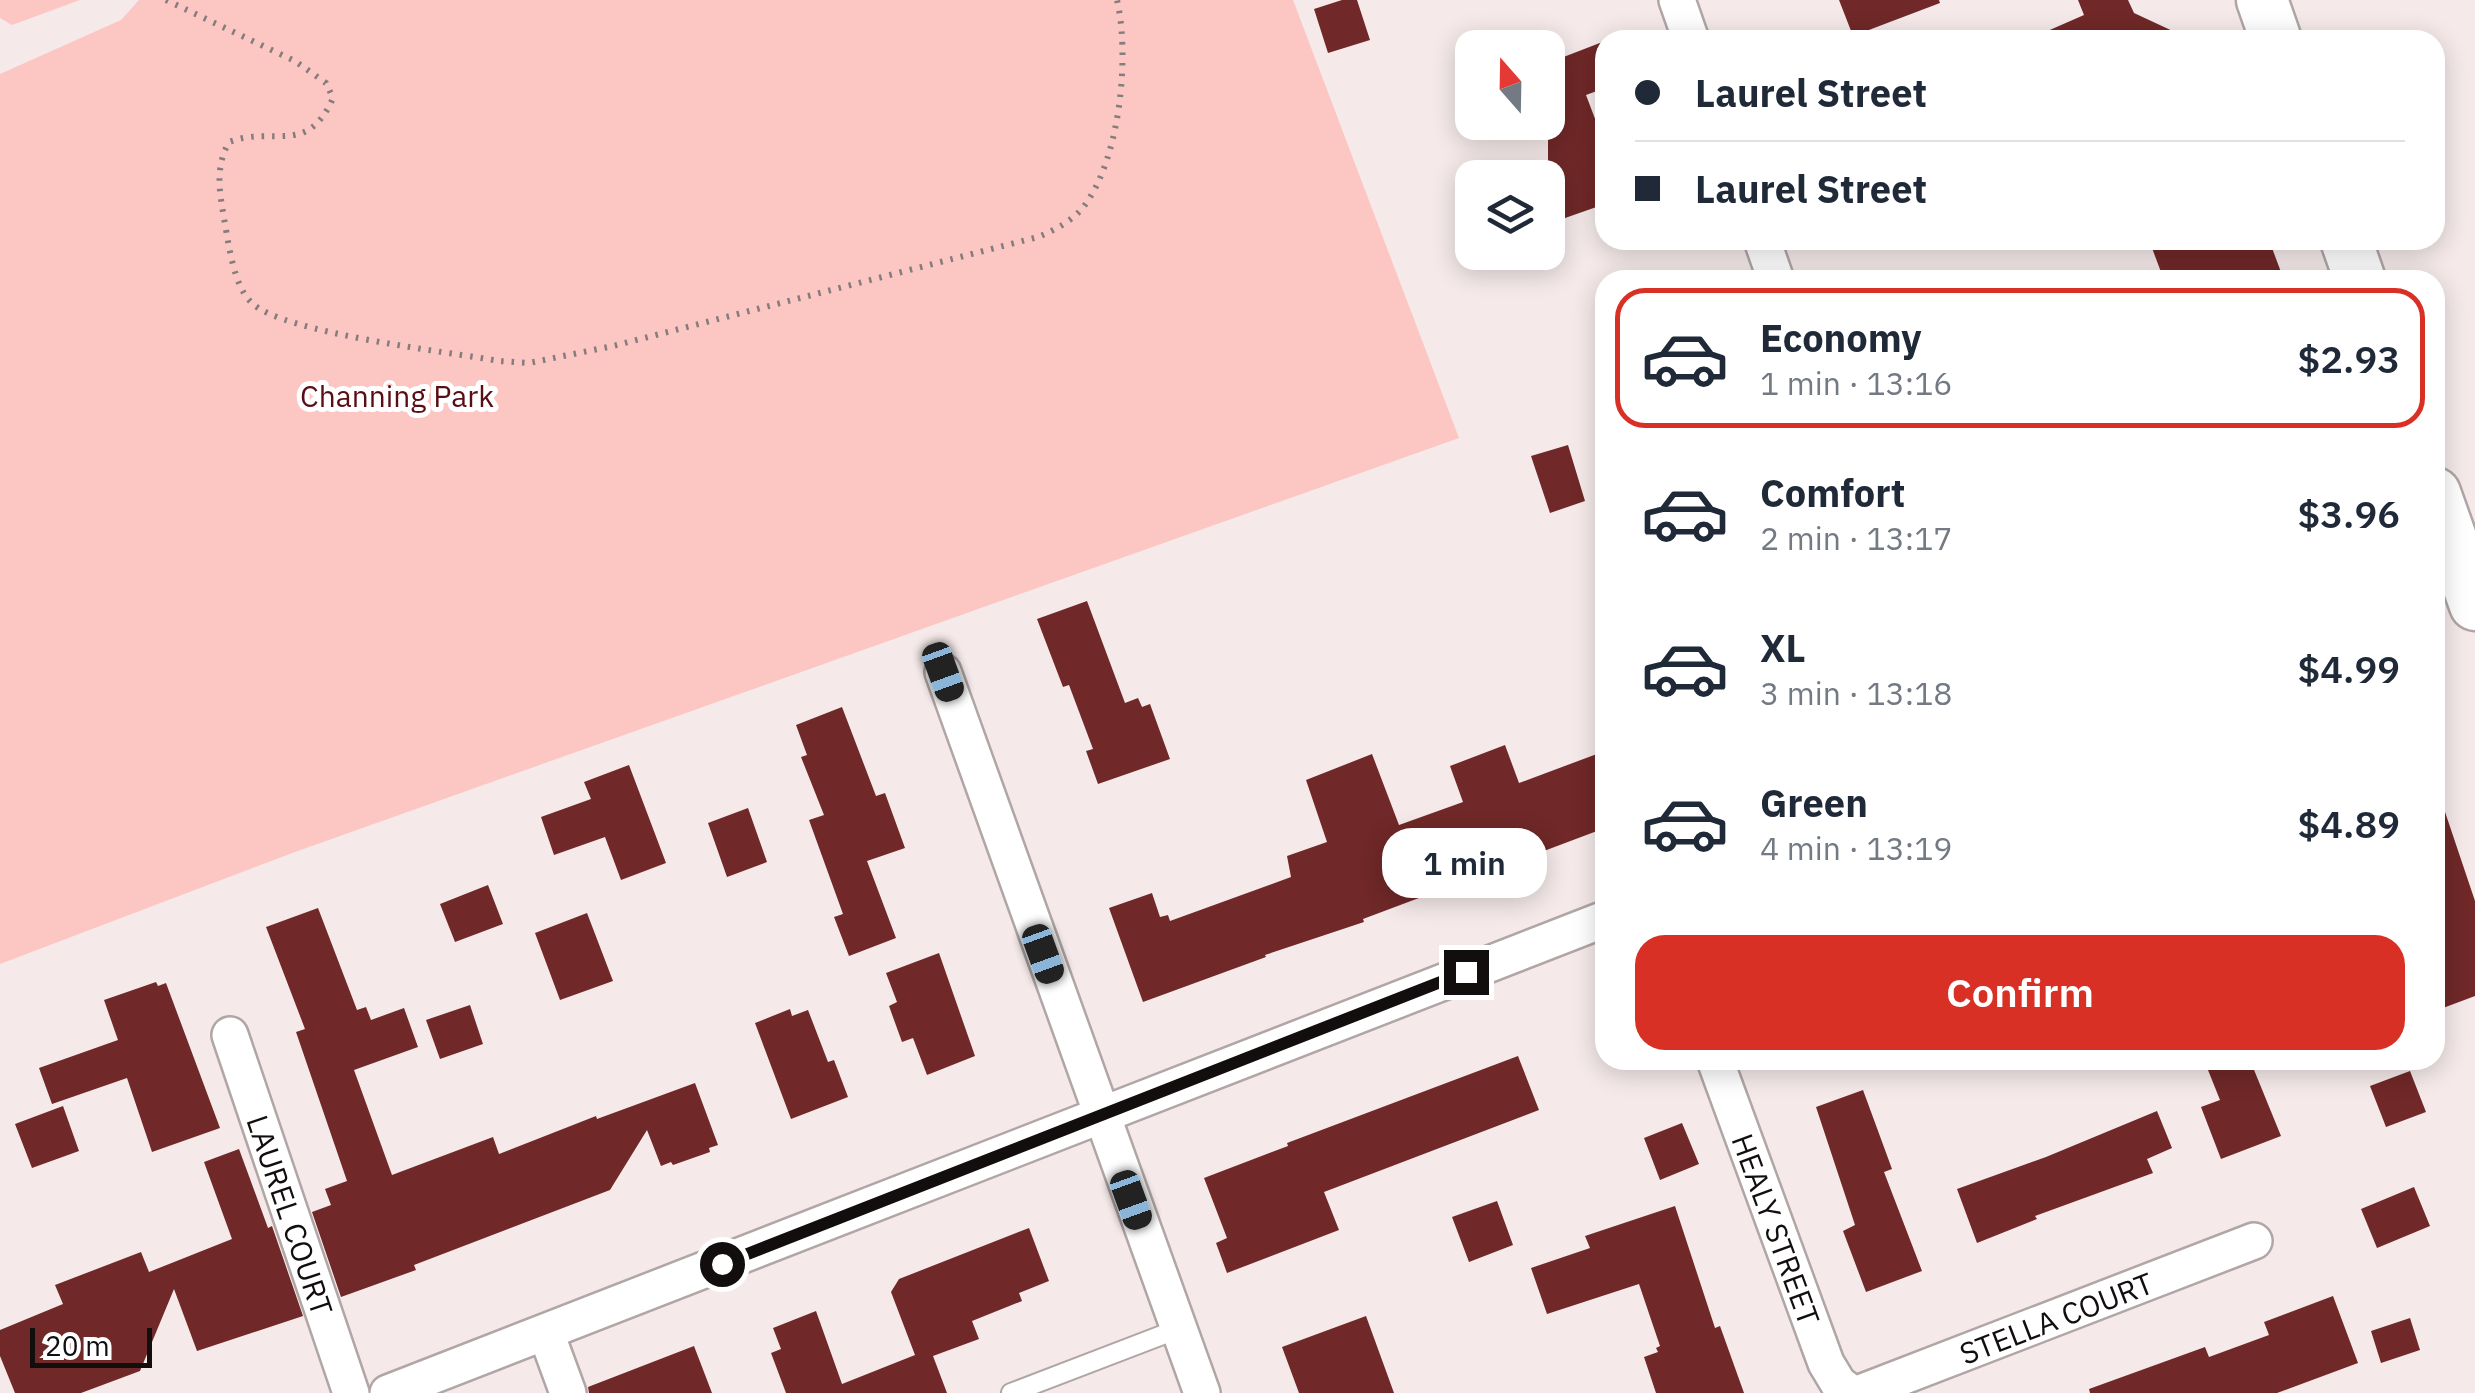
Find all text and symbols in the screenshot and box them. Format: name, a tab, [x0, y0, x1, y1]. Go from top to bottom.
north arrow	[1455, 30, 1565, 140]
map controls	[1455, 30, 1565, 270]
text: Laurel Street	[1695, 68, 1927, 117]
button: layers	[1455, 160, 1565, 270]
text: Laurel Street	[1695, 164, 1927, 213]
icon: car	[1640, 313, 1730, 403]
text: Economy	[1760, 313, 1922, 362]
text: $2.93	[2297, 334, 2400, 383]
text: 1 min · 13:16	[1760, 362, 1953, 404]
park label: Channing Park	[300, 376, 494, 415]
icon: car	[1640, 468, 1730, 558]
text: Comfort	[1760, 468, 1905, 517]
text: $3.96	[2297, 489, 2400, 538]
text: 2 min · 13:17	[1760, 517, 1953, 559]
icon: car	[1640, 623, 1730, 713]
text: XL	[1760, 623, 1806, 672]
car	[919, 639, 967, 705]
text: $4.99	[2297, 644, 2400, 693]
text: 3 min · 13:18	[1760, 672, 1953, 714]
icon: car	[1640, 778, 1730, 868]
text: Green	[1760, 778, 1868, 827]
text: $4.89	[2297, 799, 2400, 848]
callout: 1 min	[1384, 827, 1548, 897]
text: 4 min · 13:19	[1760, 827, 1953, 869]
text: 1 min	[1423, 842, 1506, 884]
car	[1019, 921, 1067, 987]
button: Confirm	[1635, 935, 2405, 1050]
route end	[1444, 950, 1489, 995]
street label: LAUREL COURT	[239, 1110, 343, 1320]
street label: HEALY STREET	[1724, 1128, 1830, 1330]
car	[1107, 1167, 1155, 1233]
route start	[700, 1242, 745, 1287]
street label: STELLA COURT	[1954, 1262, 2158, 1372]
scale bar	[30, 1323, 152, 1368]
text: 20 m	[45, 1327, 110, 1364]

